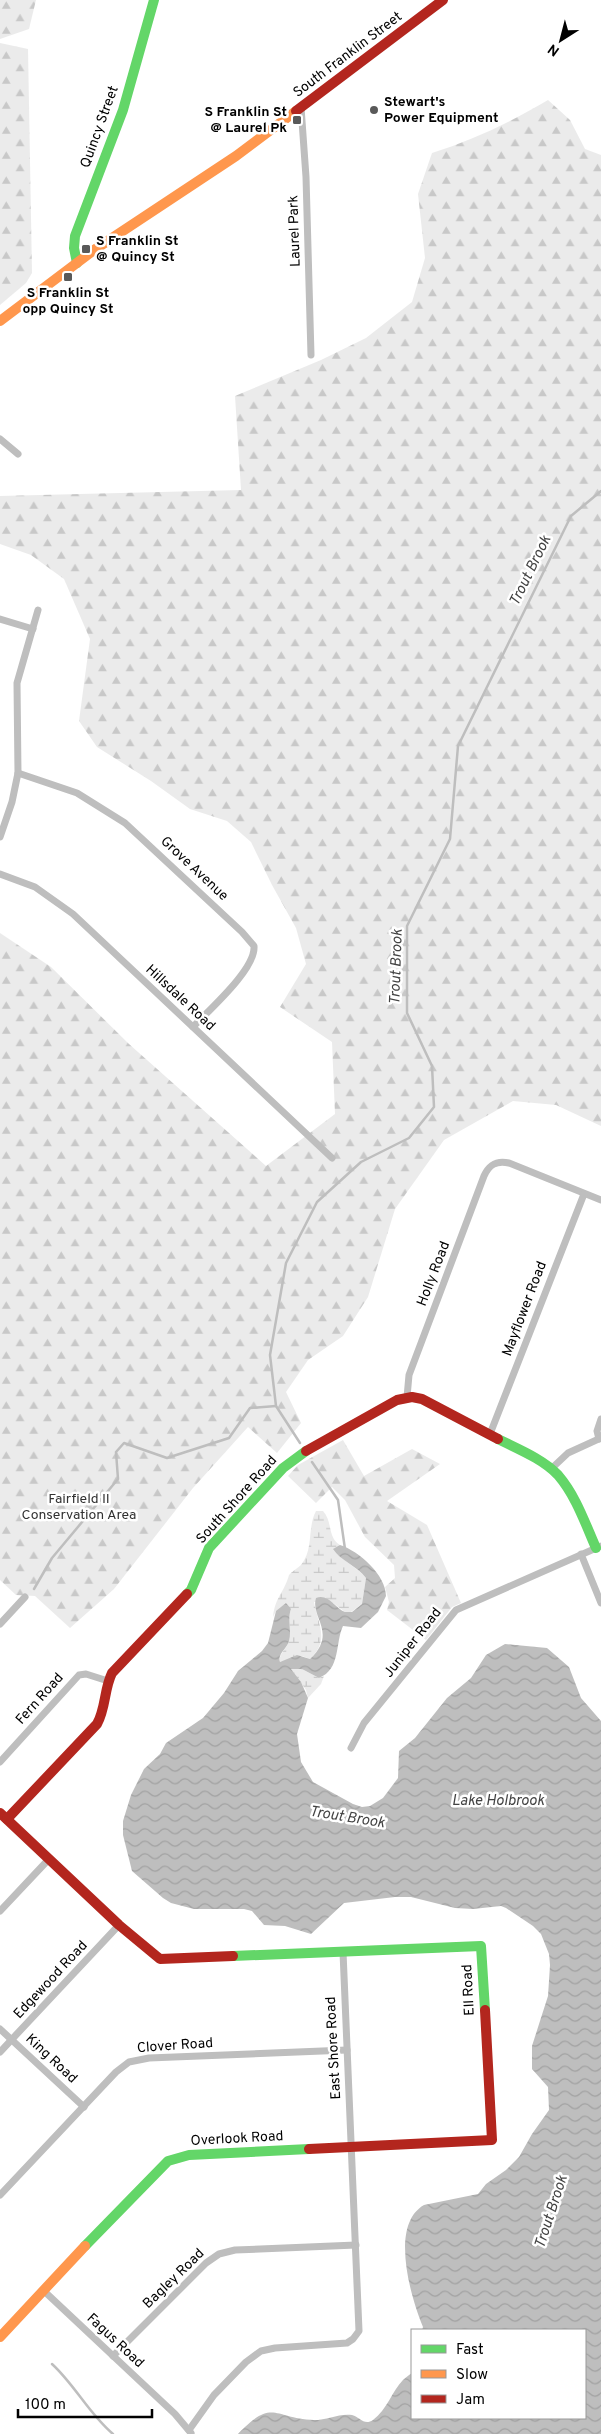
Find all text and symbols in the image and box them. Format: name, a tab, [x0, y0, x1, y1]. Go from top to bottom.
street label: South Franklin Street	[290, 9, 406, 101]
north arrow	[536, 15, 586, 65]
text: N	[545, 39, 563, 59]
street label: Quincy Street	[77, 84, 123, 170]
place label: Stewart's Power Equipment	[384, 94, 498, 127]
place label: S Franklin St @ Laurel Pk	[205, 104, 287, 137]
marker: Stewart's Power Equipment	[368, 104, 380, 116]
marker: S Franklin St @ Laurel Pk	[291, 114, 303, 126]
street label: Laurel Park	[285, 195, 305, 267]
place label: S Franklin St @ Quincy St	[96, 233, 178, 266]
marker: S Franklin St @ Quincy St	[80, 243, 92, 255]
marker: S Franklin St opp Quincy St	[62, 271, 74, 283]
place label: S Franklin St opp Quincy St	[23, 285, 113, 318]
water label: Trout Brook	[506, 532, 556, 609]
street label: Grove Avenue	[157, 833, 231, 905]
water label: Trout Brook	[386, 928, 408, 1005]
street label: Hillsdale Road	[142, 961, 218, 1035]
street label: Holly Road	[414, 1239, 454, 1309]
street label: Mayflower Road	[499, 1259, 551, 1359]
street label: South Shore Road	[193, 1452, 281, 1548]
park label: Fairfield II Conservation Area	[22, 1491, 136, 1524]
street label: Juniper Road	[380, 1605, 446, 1681]
street label: Fern Road	[12, 1670, 68, 1728]
water label: Lake Holbrook	[452, 1792, 545, 1811]
water label: Trout Brook	[308, 1803, 386, 1833]
street label: Edgewood Road	[11, 1937, 91, 2023]
street label: Ell Road	[459, 1964, 479, 2016]
street label: East Shore Road	[323, 1996, 345, 2100]
street label: King Road	[22, 2031, 80, 2087]
street label: Clover Road	[136, 2035, 214, 2057]
street label: Overlook Road	[190, 2128, 284, 2150]
water label: Trout Brook	[531, 2173, 573, 2251]
street label: Bagley Road	[140, 2246, 208, 2312]
street label: Fagus Road	[83, 2310, 147, 2372]
legend	[411, 2329, 586, 2419]
text: Fast	[456, 2341, 484, 2360]
text: Slow	[456, 2366, 488, 2385]
scale bar	[18, 2386, 151, 2418]
text: Jam	[456, 2391, 485, 2410]
text: 100 m	[25, 2396, 66, 2415]

